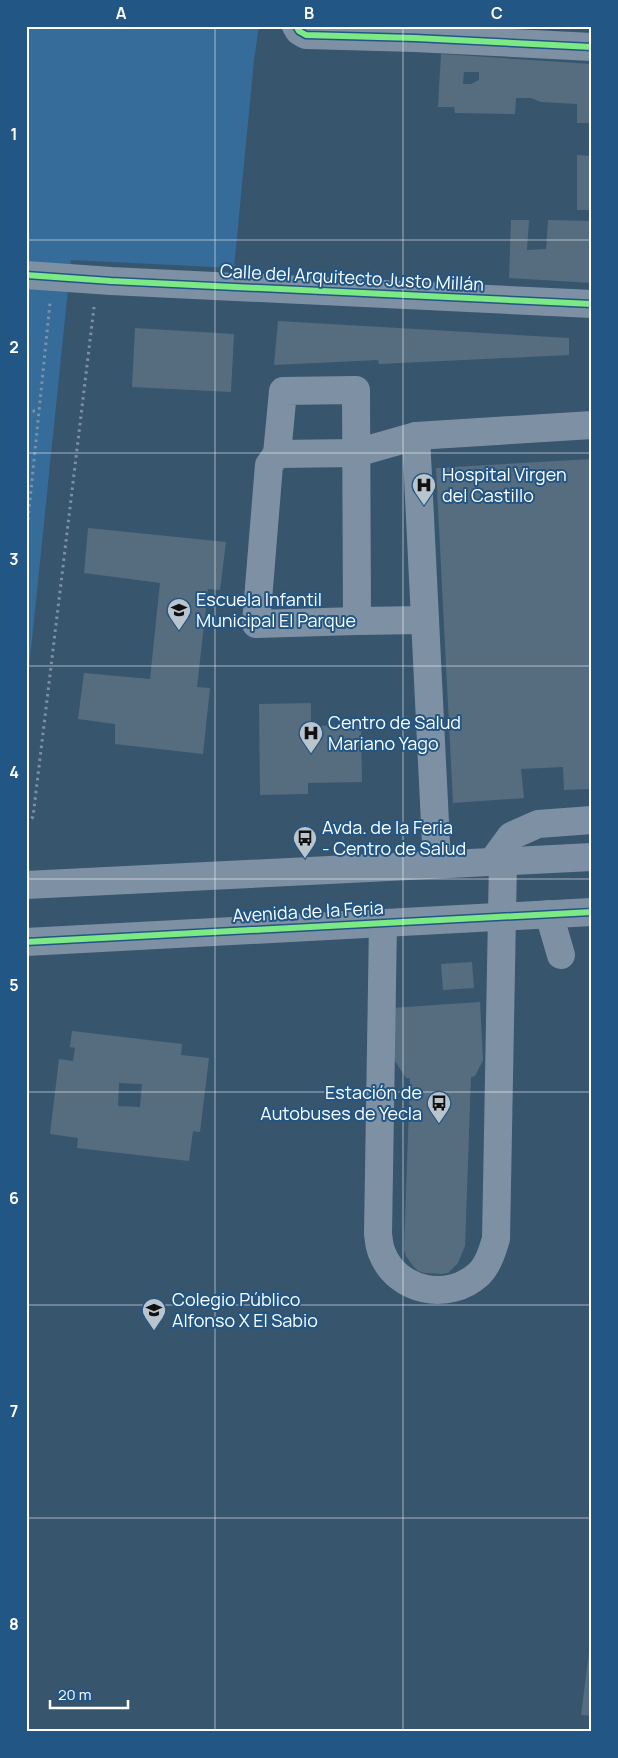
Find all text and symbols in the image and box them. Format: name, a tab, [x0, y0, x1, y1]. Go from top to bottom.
text: A	[116, 2, 127, 24]
text: B	[304, 2, 314, 24]
text: C	[491, 2, 503, 24]
text: 1	[10, 123, 18, 145]
street label: Calle del Arquitecto Justo Millán	[219, 258, 485, 296]
text: 2	[9, 336, 19, 358]
place label: Hospital Virgen del Castillo	[442, 462, 567, 507]
hospital icon: Hospital Virgen del Castillo	[411, 472, 437, 506]
text: 3	[9, 548, 19, 570]
place label: Escuela Infantil Municipal El Parque	[196, 587, 356, 632]
school or university icon: Escuela Infantil Municipal El Parque	[166, 597, 192, 631]
place label: Centro de Salud Mariano Yago	[328, 710, 461, 755]
hospital icon: Centro de Salud Mariano Yago	[298, 720, 324, 754]
text: 4	[9, 761, 19, 783]
place label: Avda. de la Feria - Centro de Salud	[322, 815, 466, 860]
bus stop icon: Avda. de la Feria - Centro de Salud	[292, 825, 318, 859]
street label: Avenida de la Feria	[232, 895, 384, 927]
text: 5	[9, 974, 19, 996]
place label: Estación de Autobuses de Yecla	[260, 1080, 422, 1125]
bus stop icon: Estación de Autobuses de Yecla	[426, 1090, 452, 1124]
text: 6	[9, 1187, 19, 1209]
place label: Colegio Público Alfonso X El Sabio	[172, 1287, 318, 1332]
school or university icon: Colegio Público Alfonso X El Sabio	[141, 1297, 167, 1331]
text: 7	[10, 1400, 18, 1422]
text: 8	[9, 1613, 19, 1635]
scale bar	[50, 1678, 128, 1710]
text: 20 m	[58, 1684, 91, 1705]

